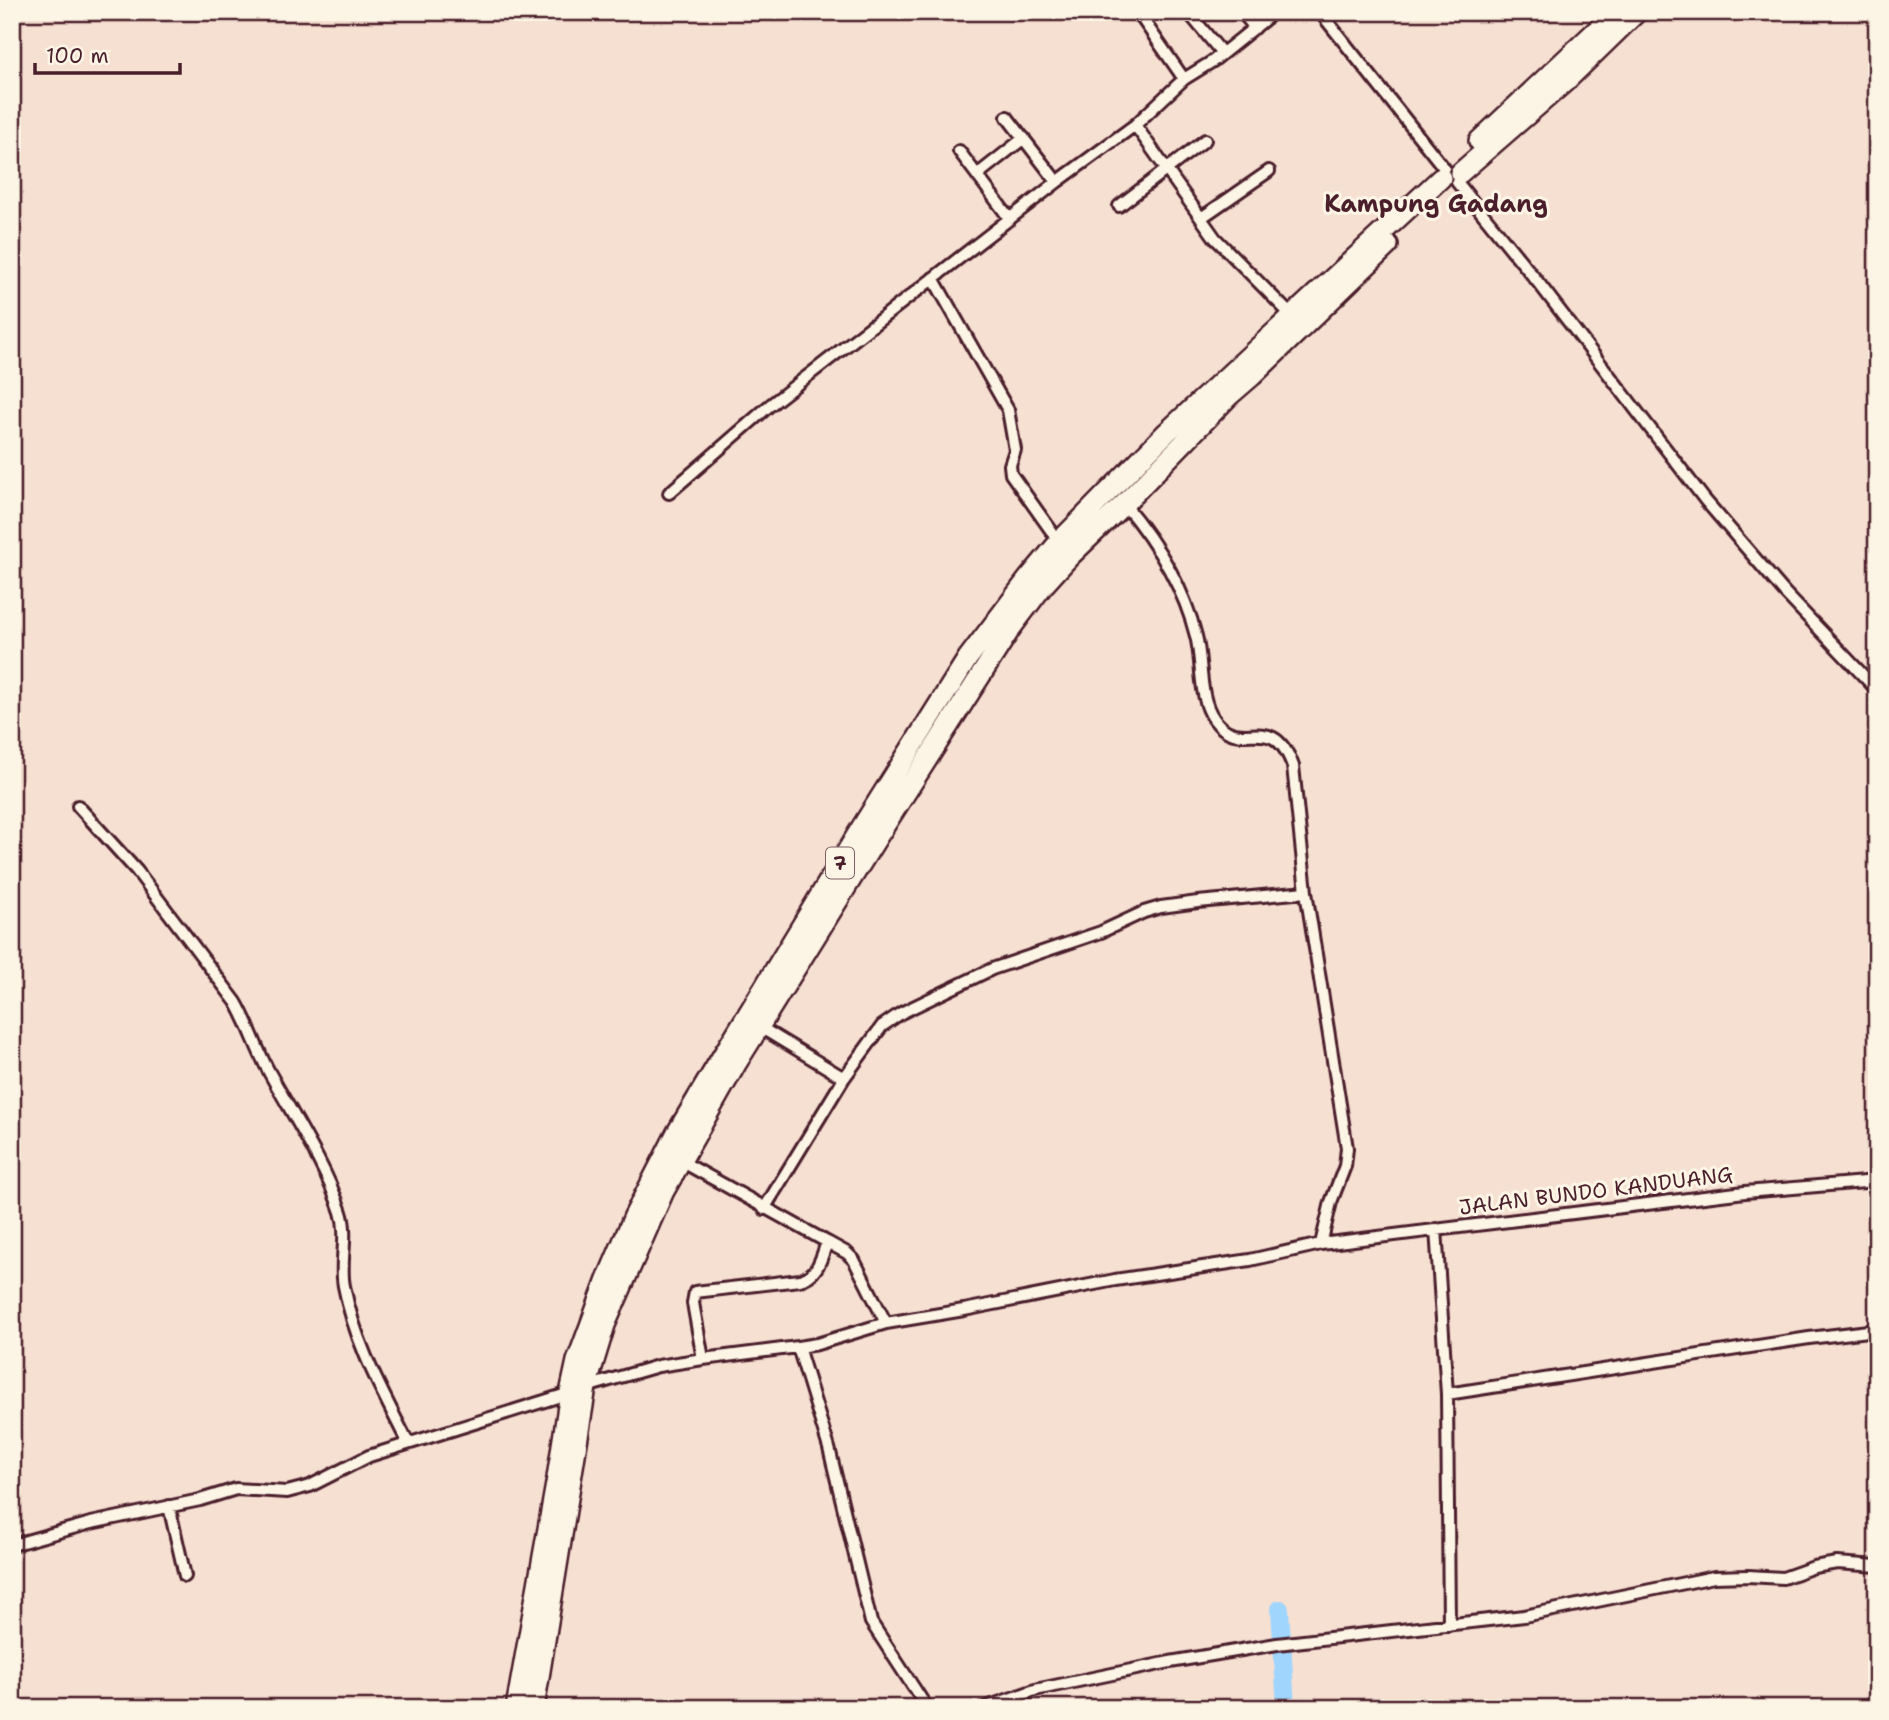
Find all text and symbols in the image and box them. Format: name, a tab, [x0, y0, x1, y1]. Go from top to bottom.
scale bar	[35, 32, 180, 76]
text: 100 m	[46, 42, 109, 70]
district label: Kampung Gadang	[1324, 188, 1548, 220]
road number: 7	[826, 848, 854, 878]
street label: JALAN BUNDO KANDUANG	[1458, 1160, 1735, 1222]

